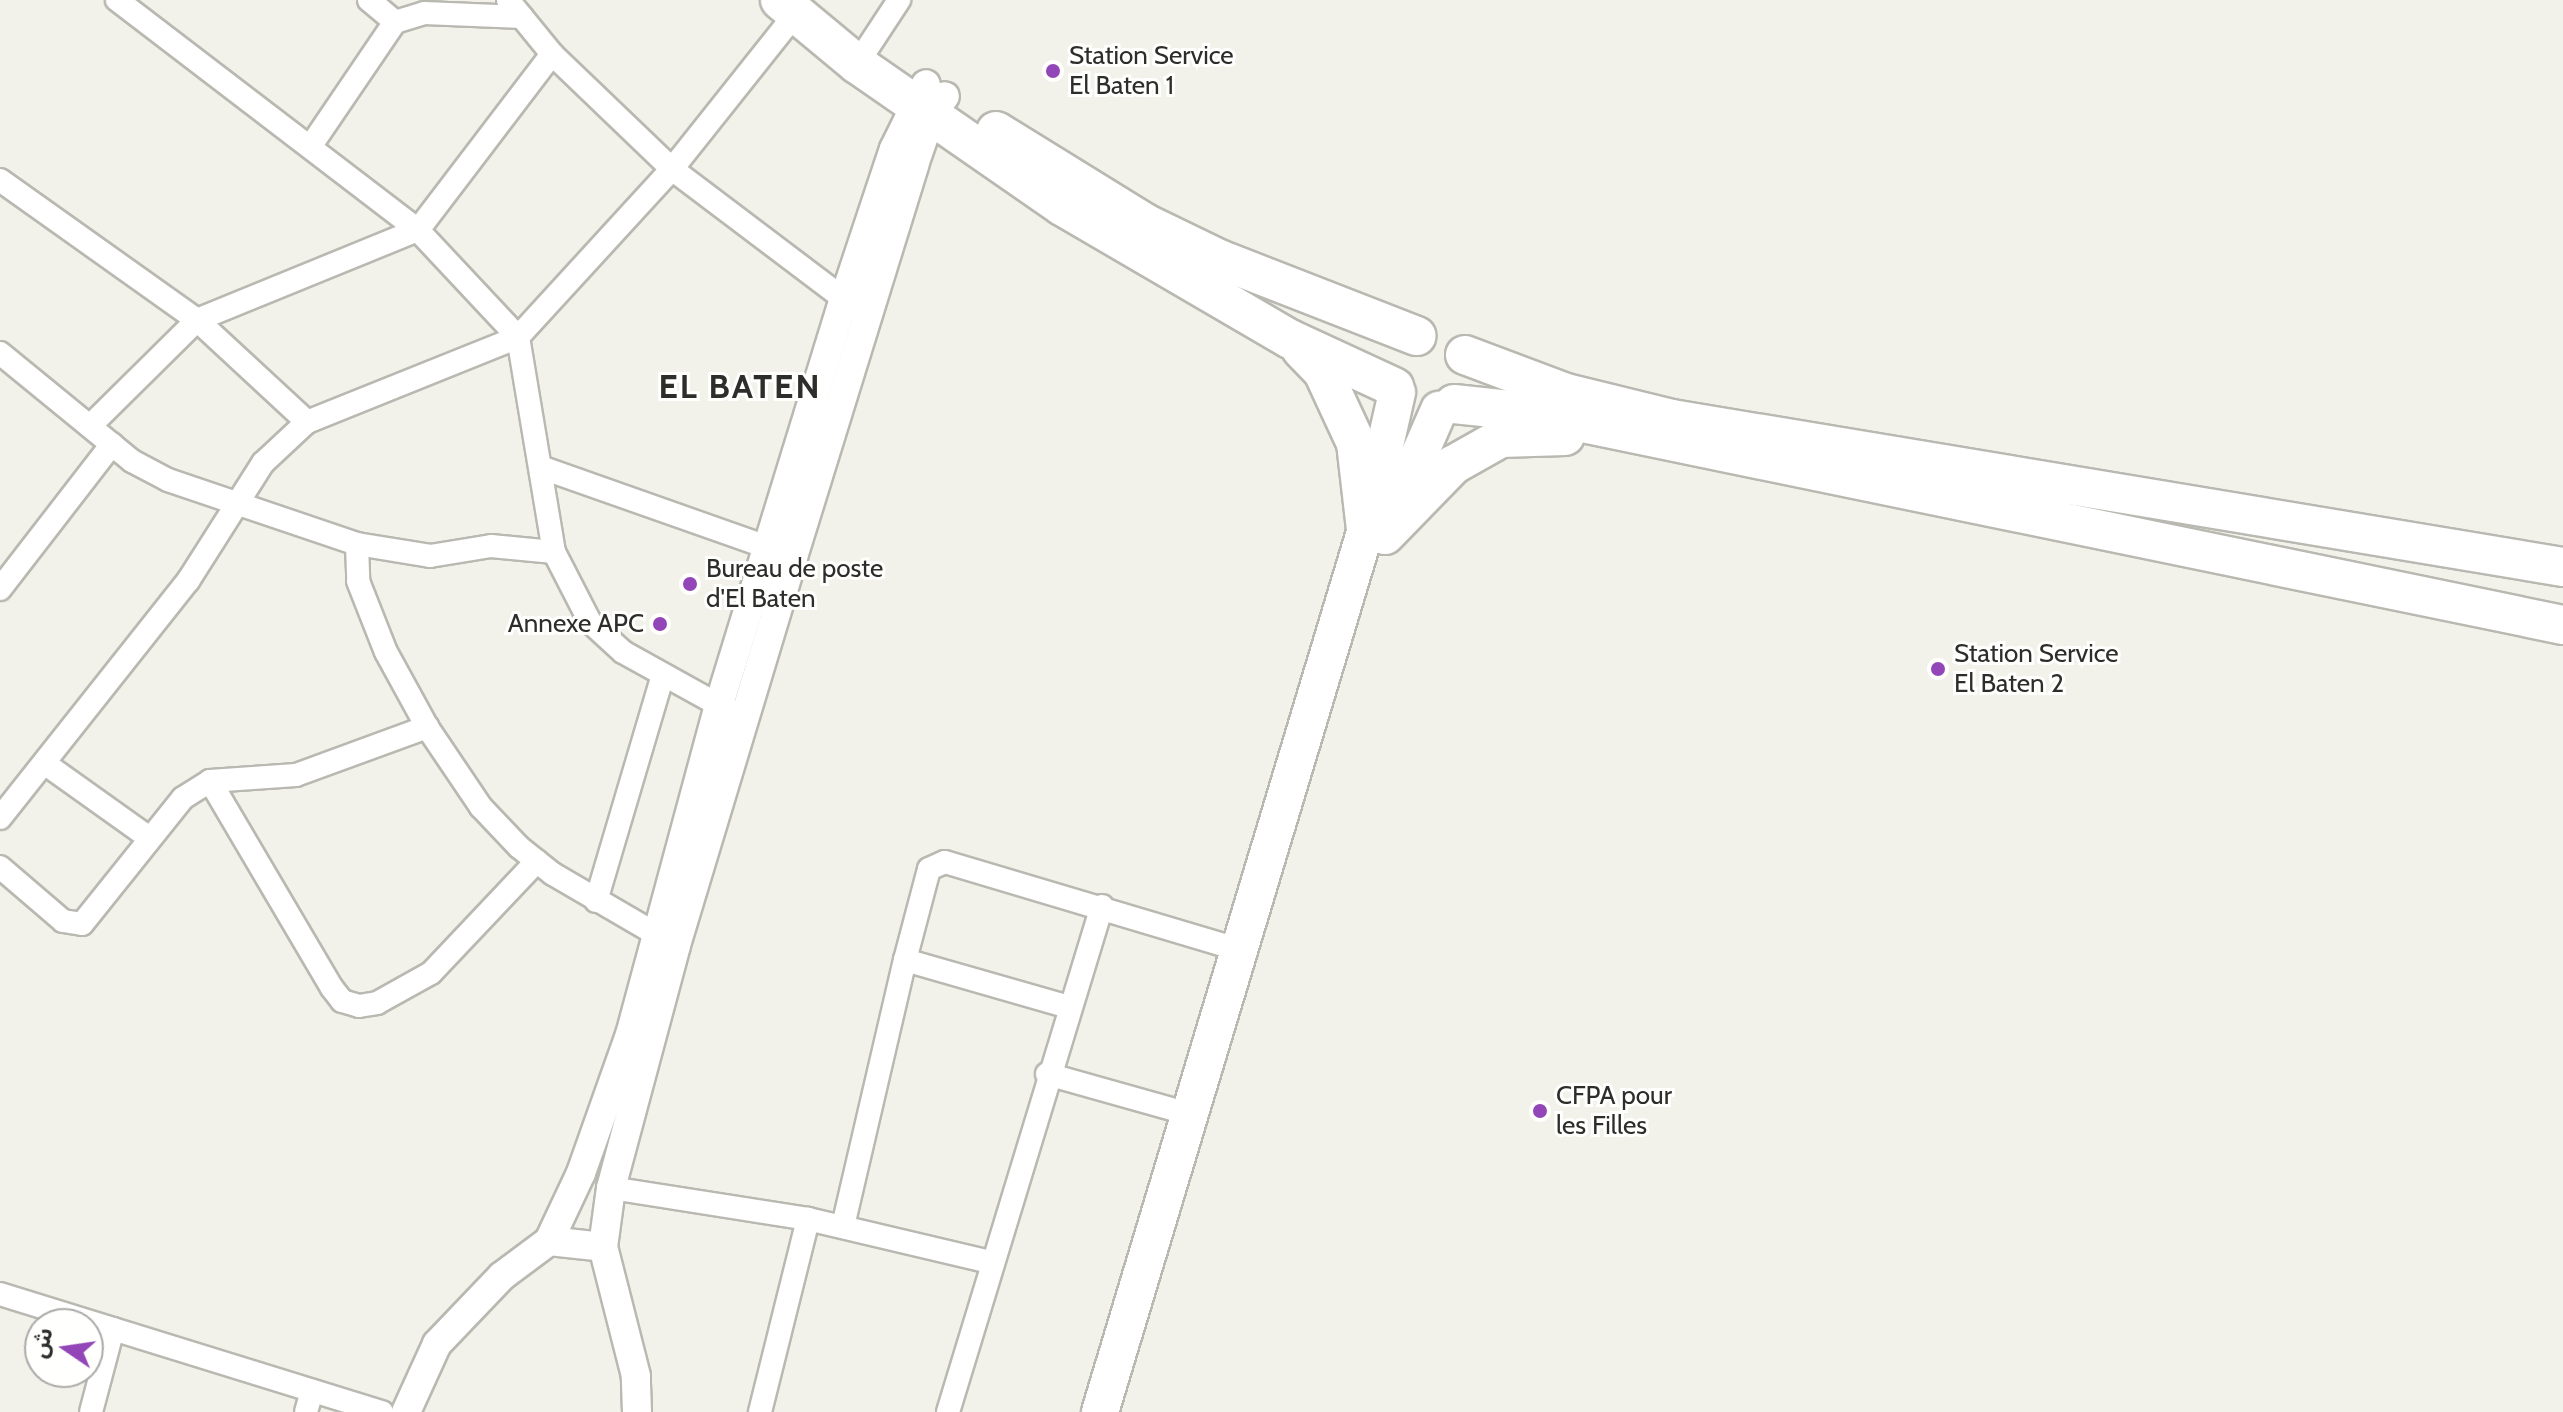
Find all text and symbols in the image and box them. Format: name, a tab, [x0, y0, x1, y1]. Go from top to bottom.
place label: Station Service El Baten 1	[1069, 40, 1234, 102]
marker: Station Service El Baten 1	[1044, 62, 1062, 80]
district label: EL BATEN	[659, 367, 821, 407]
place label: Bureau de poste d'El Baten	[706, 553, 883, 614]
marker: Bureau de poste d'El Baten	[681, 575, 699, 593]
place label: Annexe APC	[508, 608, 644, 640]
marker: Annexe APC	[651, 615, 669, 633]
place label: Station Service El Baten 2	[1954, 638, 2119, 700]
marker: Station Service El Baten 2	[1929, 660, 1947, 678]
place label: CFPA pour les Filles	[1556, 1080, 1672, 1142]
marker: CFPA pour les Filles	[1531, 1102, 1549, 1120]
north arrow	[24, 1308, 104, 1388]
text: ش	[26, 1325, 59, 1361]

